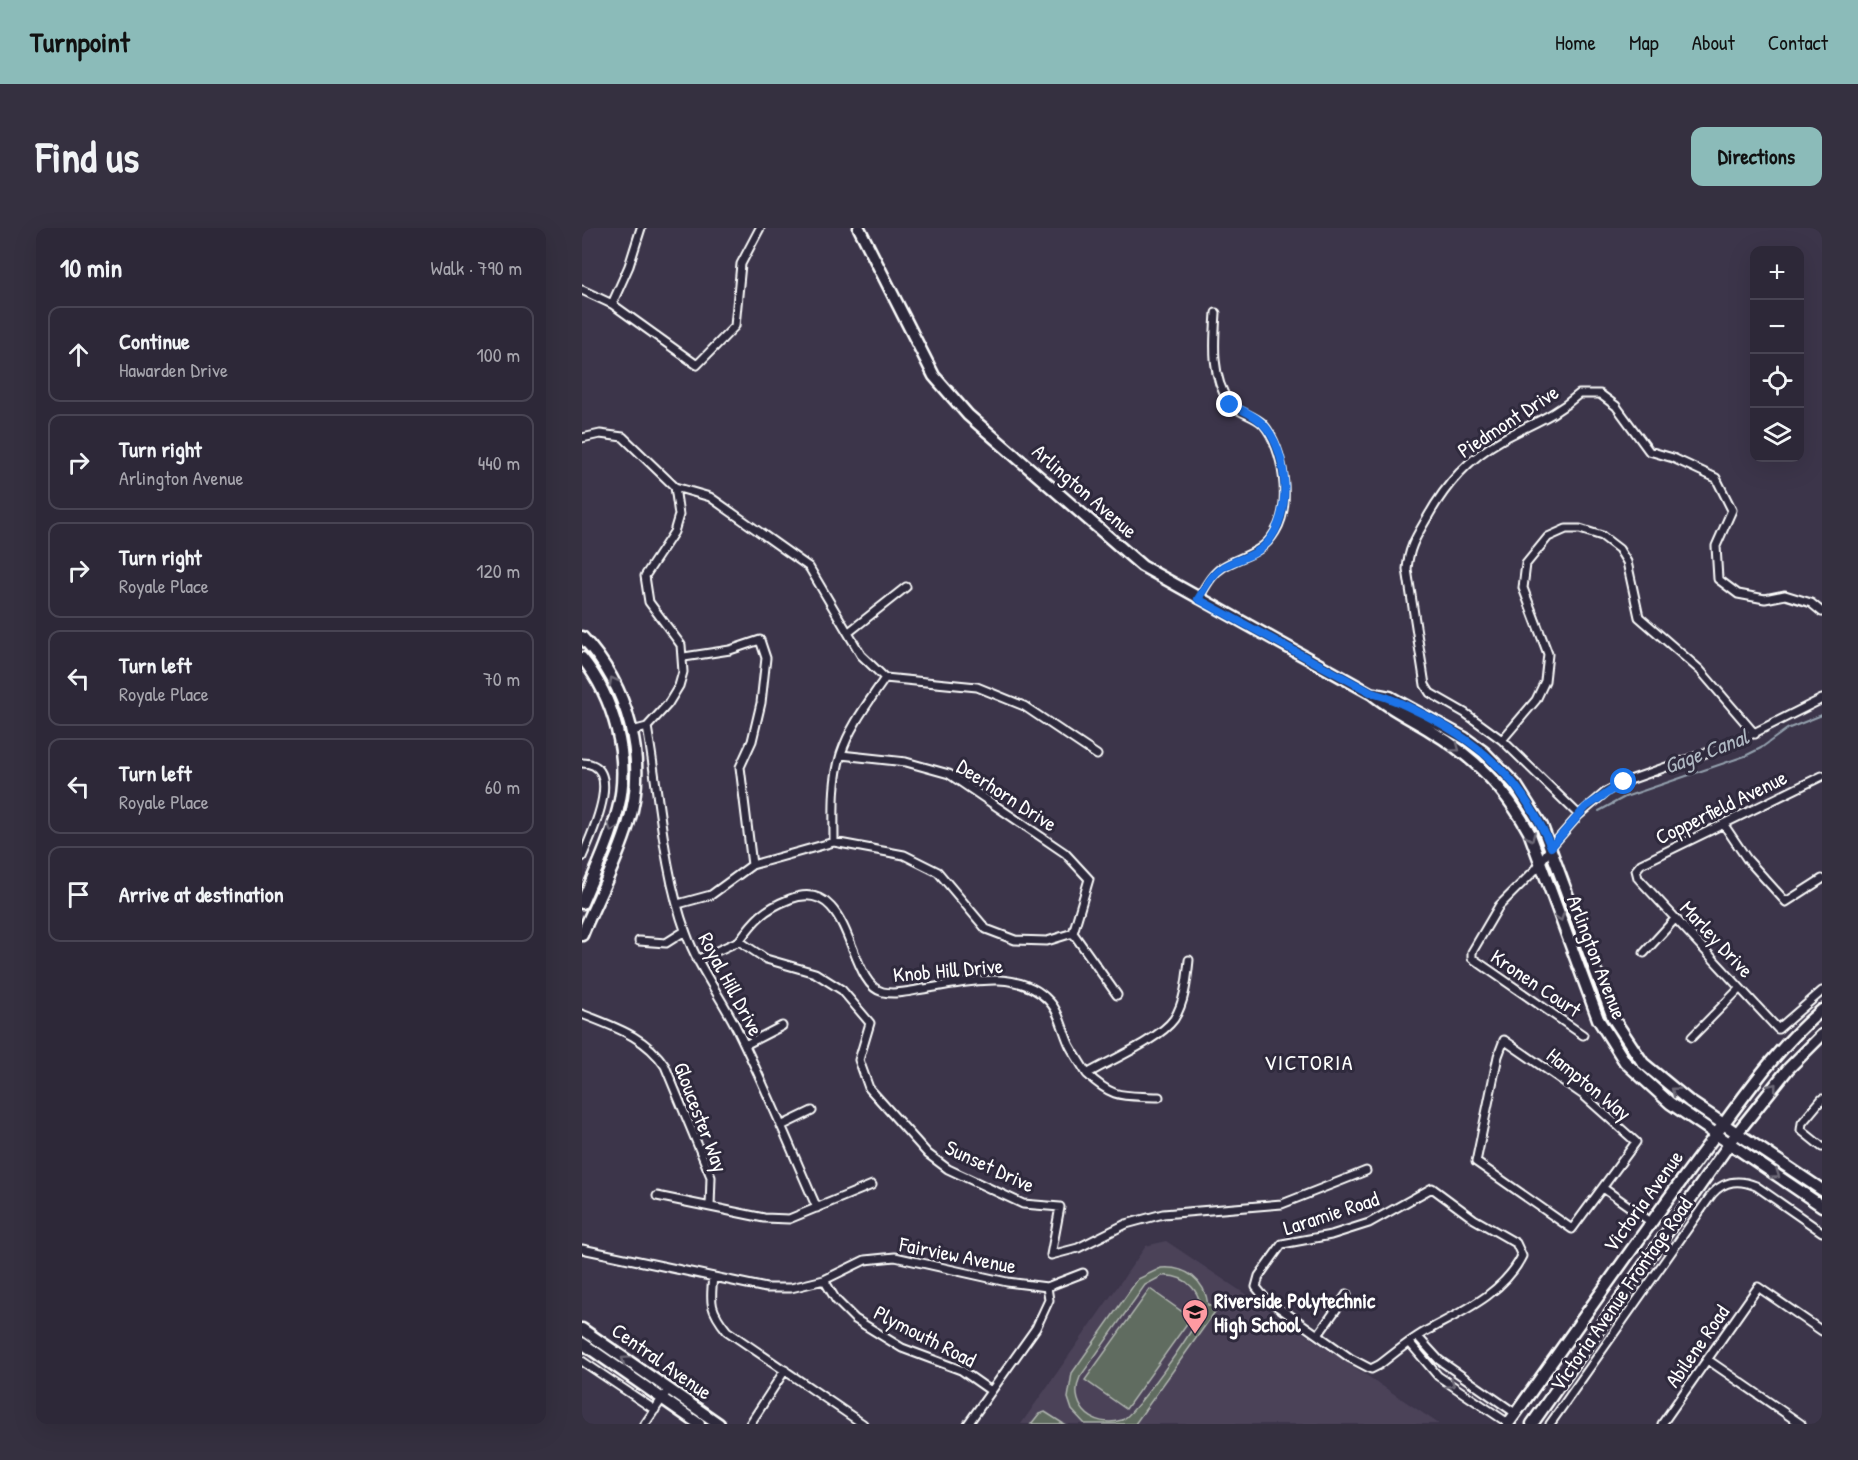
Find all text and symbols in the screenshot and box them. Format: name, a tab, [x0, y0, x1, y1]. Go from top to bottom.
text: Turnpoint	[30, 23, 130, 61]
text: Home	[1555, 28, 1596, 57]
text: Map	[1629, 28, 1659, 57]
text: About	[1692, 28, 1735, 57]
text: Contact	[1768, 28, 1828, 57]
button: Directions	[1691, 127, 1822, 186]
text: Find us	[36, 128, 139, 185]
map controls	[1750, 246, 1804, 462]
button: +	[1750, 246, 1804, 300]
text: 10 min	[60, 250, 122, 285]
text: Walk · 790 m	[431, 254, 522, 281]
button: −	[1750, 300, 1804, 354]
text: Continue	[119, 326, 190, 356]
icon: ahead	[62, 338, 95, 371]
text: 100 m	[477, 341, 520, 368]
button: locate	[1750, 354, 1804, 408]
text: Hawarden Drive	[119, 356, 228, 383]
street label: Piedmont Drive	[1452, 377, 1564, 465]
route end	[1216, 391, 1242, 417]
button: layers	[1750, 408, 1804, 462]
text: Turn right	[119, 434, 202, 464]
street label: Arlington Avenue	[1026, 437, 1144, 545]
icon: right	[62, 446, 95, 479]
text: 440 m	[478, 449, 520, 476]
text: Arlington Avenue	[119, 464, 244, 491]
text: Turn right	[119, 542, 202, 572]
icon: right	[62, 554, 95, 587]
text: 120 m	[476, 557, 520, 584]
text: Royale Place	[119, 572, 209, 599]
text: Turn left	[119, 650, 192, 680]
icon: left	[62, 662, 95, 695]
text: 70 m	[483, 665, 520, 692]
one-way arrow	[609, 676, 620, 687]
text: Royale Place	[119, 680, 209, 707]
water label: Gage Canal	[1660, 721, 1753, 781]
one-way arrow	[1450, 741, 1461, 752]
street label: Deerhorn Drive	[951, 752, 1063, 838]
text: Turn left	[119, 758, 192, 788]
street label: Copperfield Avenue	[1650, 763, 1792, 851]
route start	[1610, 768, 1636, 794]
icon: left	[62, 770, 95, 803]
text: 60 m	[485, 773, 520, 800]
text: Royale Place	[119, 788, 209, 815]
one-way arrow	[607, 823, 620, 833]
one-way arrow	[1524, 830, 1536, 841]
icon: arrive	[62, 878, 95, 911]
text: Arrive at destination	[119, 879, 284, 909]
street label: Arlington Avenue	[1560, 891, 1634, 1023]
street label: Marley Drive	[1674, 894, 1760, 984]
one-way arrow	[1553, 911, 1565, 922]
street label: Royal Hill Drive	[692, 927, 770, 1041]
street label: Kronen Court	[1485, 942, 1588, 1024]
street label: Knob Hill Drive	[892, 951, 1004, 989]
street label: Hampton Way	[1540, 1041, 1638, 1127]
district label: VICTORIA	[1264, 1047, 1354, 1077]
street label: Gloucester Way	[667, 1058, 735, 1176]
one-way arrow	[1766, 1083, 1777, 1094]
one-way arrow	[1671, 1087, 1682, 1098]
street label: Sunset Drive	[941, 1133, 1039, 1199]
street label: Victoria Avenue	[1596, 1144, 1690, 1258]
one-way arrow	[1769, 1168, 1780, 1179]
street label: Laramie Road	[1279, 1184, 1383, 1242]
street label: Victoria Avenue Frontage Road	[1543, 1191, 1699, 1397]
street label: Fairview Avenue	[896, 1229, 1019, 1281]
place label: Riverside Polytechnic High School	[1214, 1286, 1376, 1340]
school or university icon: Riverside Polytechnic High School	[1180, 1297, 1210, 1335]
street label: Plymouth Road	[869, 1298, 981, 1374]
street label: Abilene Road	[1658, 1299, 1736, 1393]
street label: Central Avenue	[606, 1316, 718, 1406]
one-way arrow	[621, 1356, 632, 1367]
one-way arrow	[1444, 1377, 1455, 1388]

